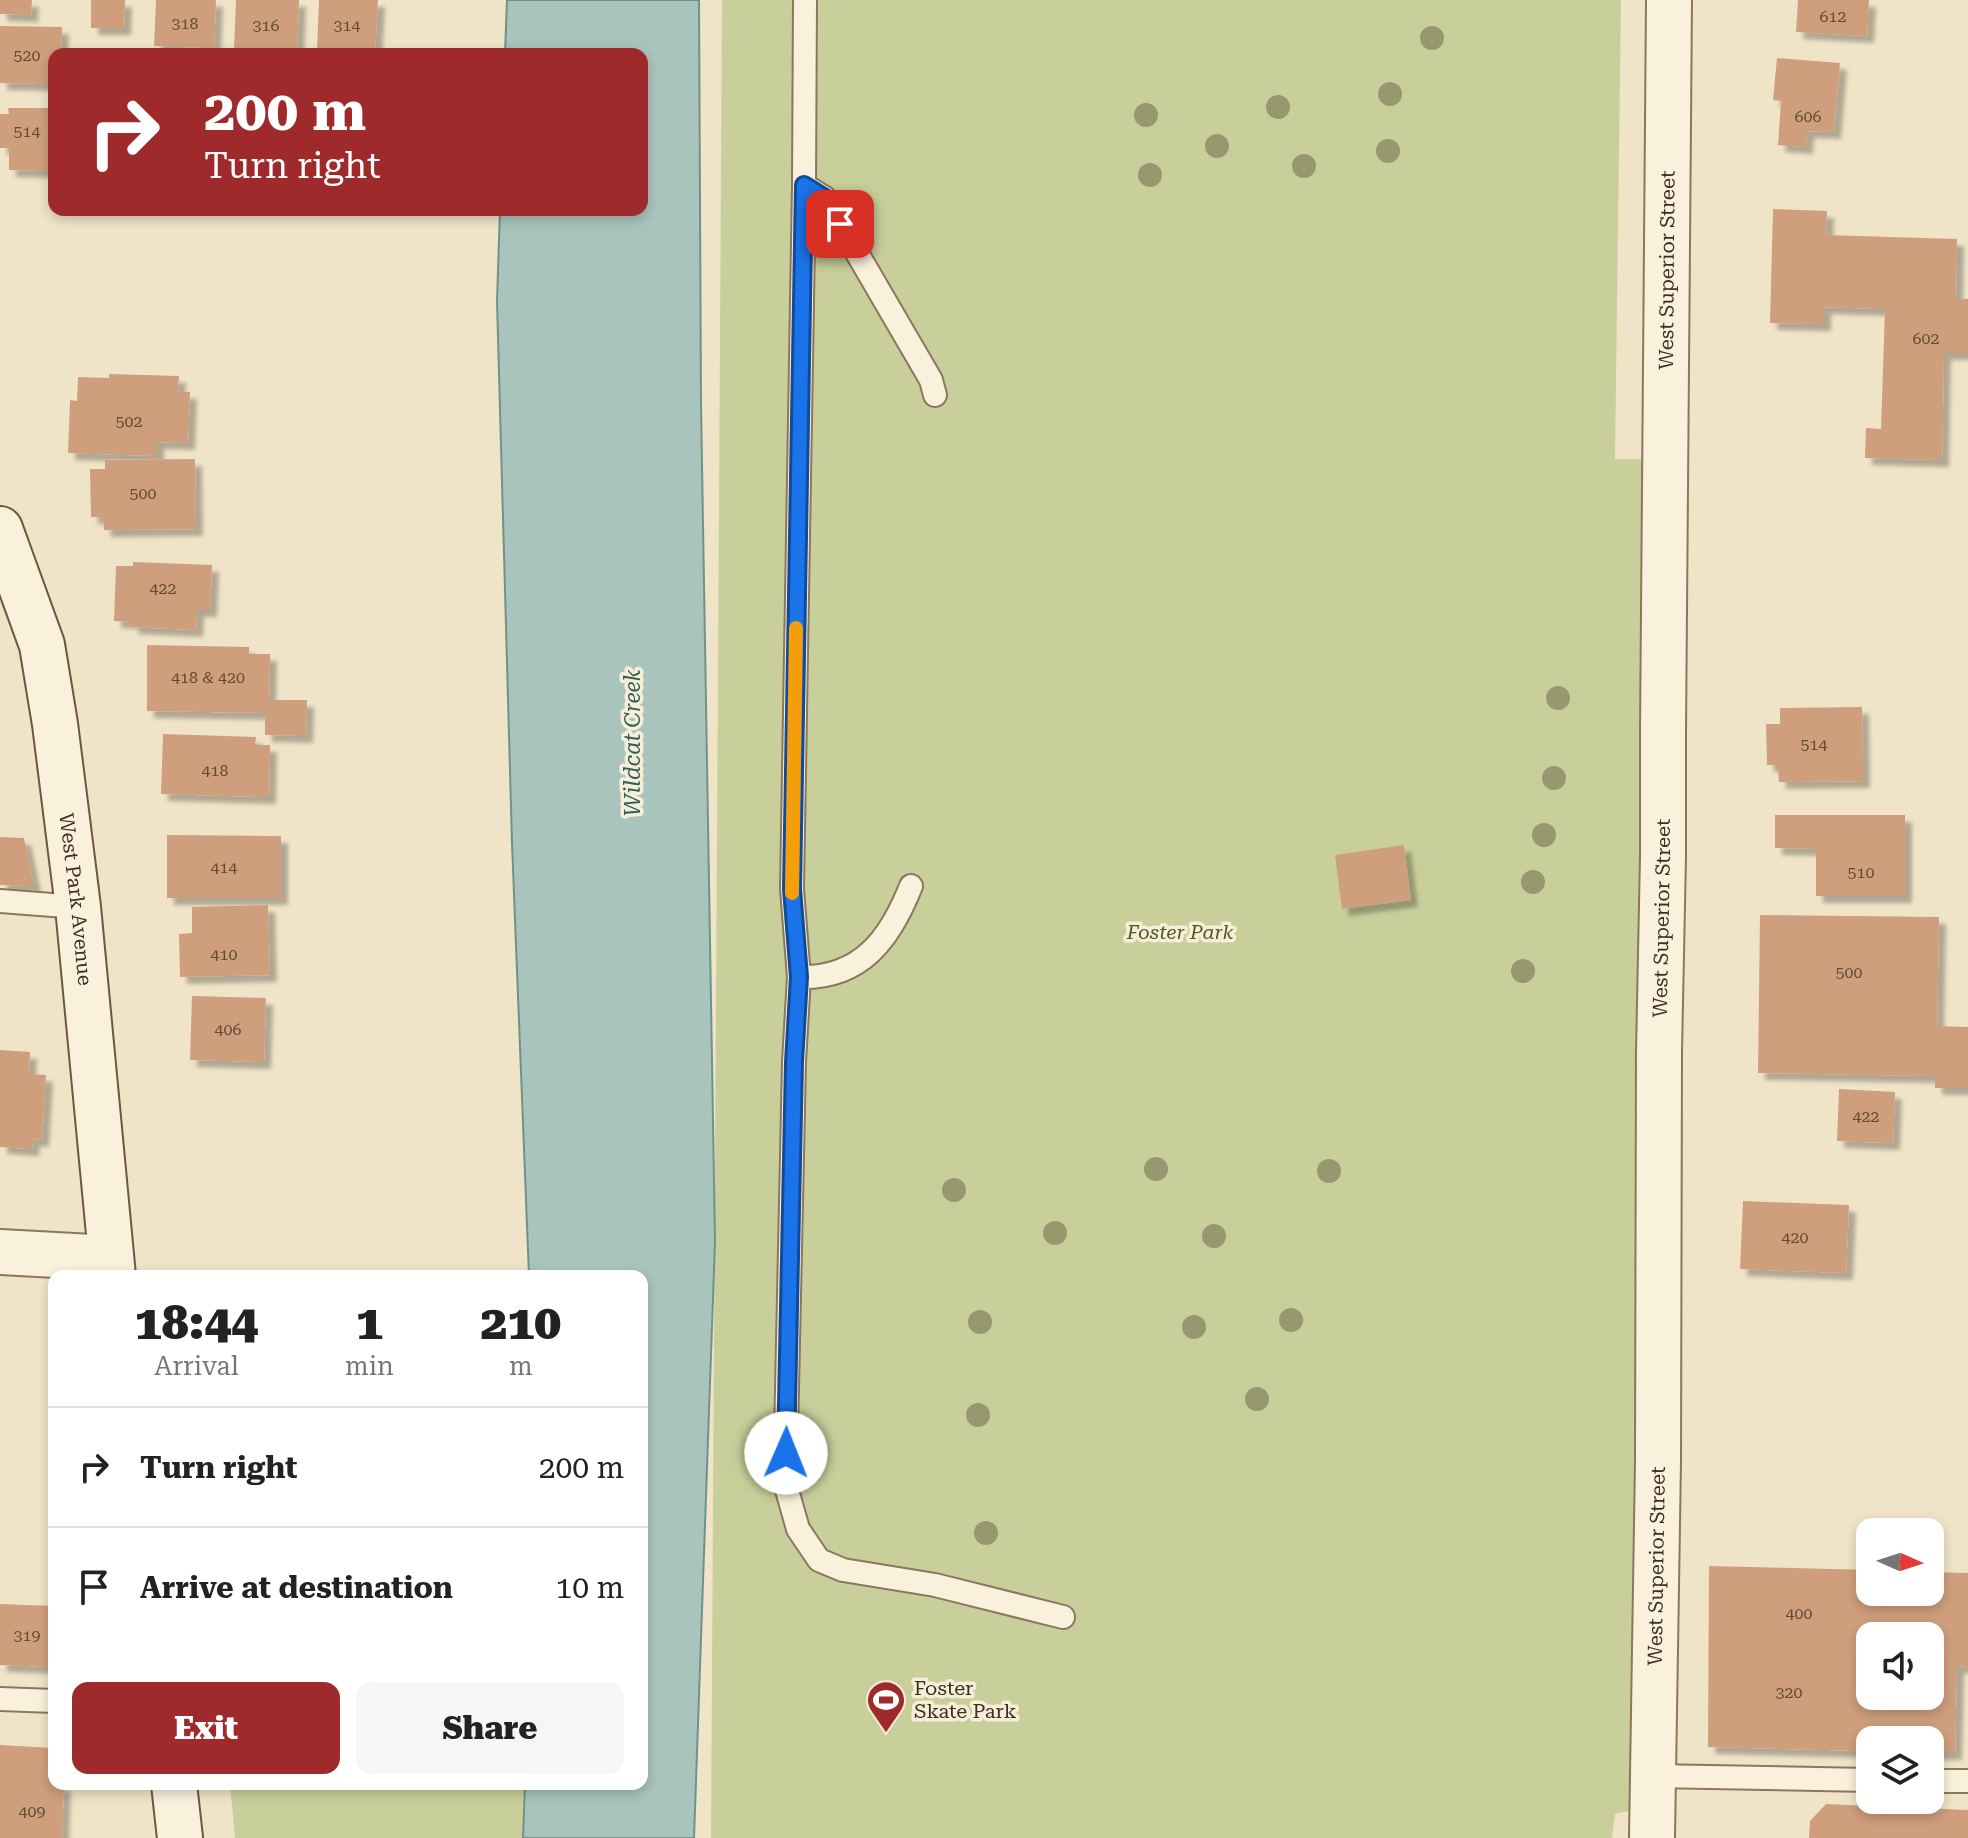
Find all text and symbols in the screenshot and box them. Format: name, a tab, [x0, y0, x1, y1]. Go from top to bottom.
house number: 612	[1820, 7, 1846, 26]
house number: 318	[172, 14, 198, 33]
house number: 316	[253, 16, 279, 35]
house number: 314	[334, 16, 360, 35]
house number: 520	[14, 46, 40, 65]
text: 200 m	[204, 78, 366, 144]
icon: right	[72, 80, 176, 184]
house number: 606	[1795, 107, 1821, 126]
house number: 514	[14, 122, 40, 141]
text: Turn right	[204, 145, 381, 187]
street label: West Superior Street	[1654, 170, 1680, 370]
pin	[806, 190, 874, 258]
icon: arrive	[818, 202, 862, 246]
house number: 602	[1913, 329, 1939, 348]
house number: 502	[116, 412, 142, 431]
house number: 500	[130, 484, 156, 503]
house number: 422	[150, 579, 176, 598]
house number: 418 & 420	[171, 668, 245, 687]
water label: Wildcat Creek	[620, 669, 645, 817]
house number: 514	[1801, 735, 1827, 754]
house number: 418	[202, 761, 228, 780]
street label: West Park Avenue	[54, 812, 97, 987]
street label: West Superior Street	[1648, 818, 1675, 1018]
house number: 414	[211, 858, 237, 877]
house number: 510	[1848, 863, 1874, 882]
park label: Foster Park	[1126, 920, 1233, 944]
house number: 410	[211, 945, 237, 964]
house number: 500	[1836, 963, 1862, 982]
house number: 406	[215, 1020, 241, 1039]
house number: 422	[1853, 1107, 1879, 1126]
house number: 420	[1782, 1228, 1808, 1247]
text: 18:44	[135, 1295, 258, 1351]
text: 1	[356, 1295, 383, 1351]
text: 210	[481, 1295, 561, 1351]
text: Arrival	[154, 1351, 239, 1381]
text: min	[345, 1351, 394, 1381]
text: m	[509, 1351, 533, 1381]
position arrow	[744, 1411, 828, 1495]
icon: right	[72, 1445, 116, 1489]
text: Turn right	[140, 1450, 297, 1485]
text: 200 m	[539, 1450, 624, 1485]
street label: West Superior Street	[1643, 1466, 1670, 1666]
north arrow	[1856, 1518, 1944, 1606]
map controls	[1856, 1518, 1944, 1814]
icon: arrive	[72, 1565, 116, 1609]
text: Arrive at destination	[140, 1570, 453, 1605]
text: 10 m	[555, 1570, 624, 1605]
house number: 400	[1786, 1604, 1812, 1623]
button: sound	[1856, 1622, 1944, 1710]
house number: 319	[14, 1626, 40, 1645]
place label: Foster Skate Park	[914, 1676, 1017, 1723]
sports icon: Foster Skate Park	[865, 1679, 907, 1734]
button: Exit	[72, 1682, 340, 1774]
button: Share	[356, 1682, 624, 1774]
house number: 320	[1776, 1683, 1802, 1702]
button: layers	[1856, 1726, 1944, 1814]
house number: 409	[19, 1802, 45, 1821]

